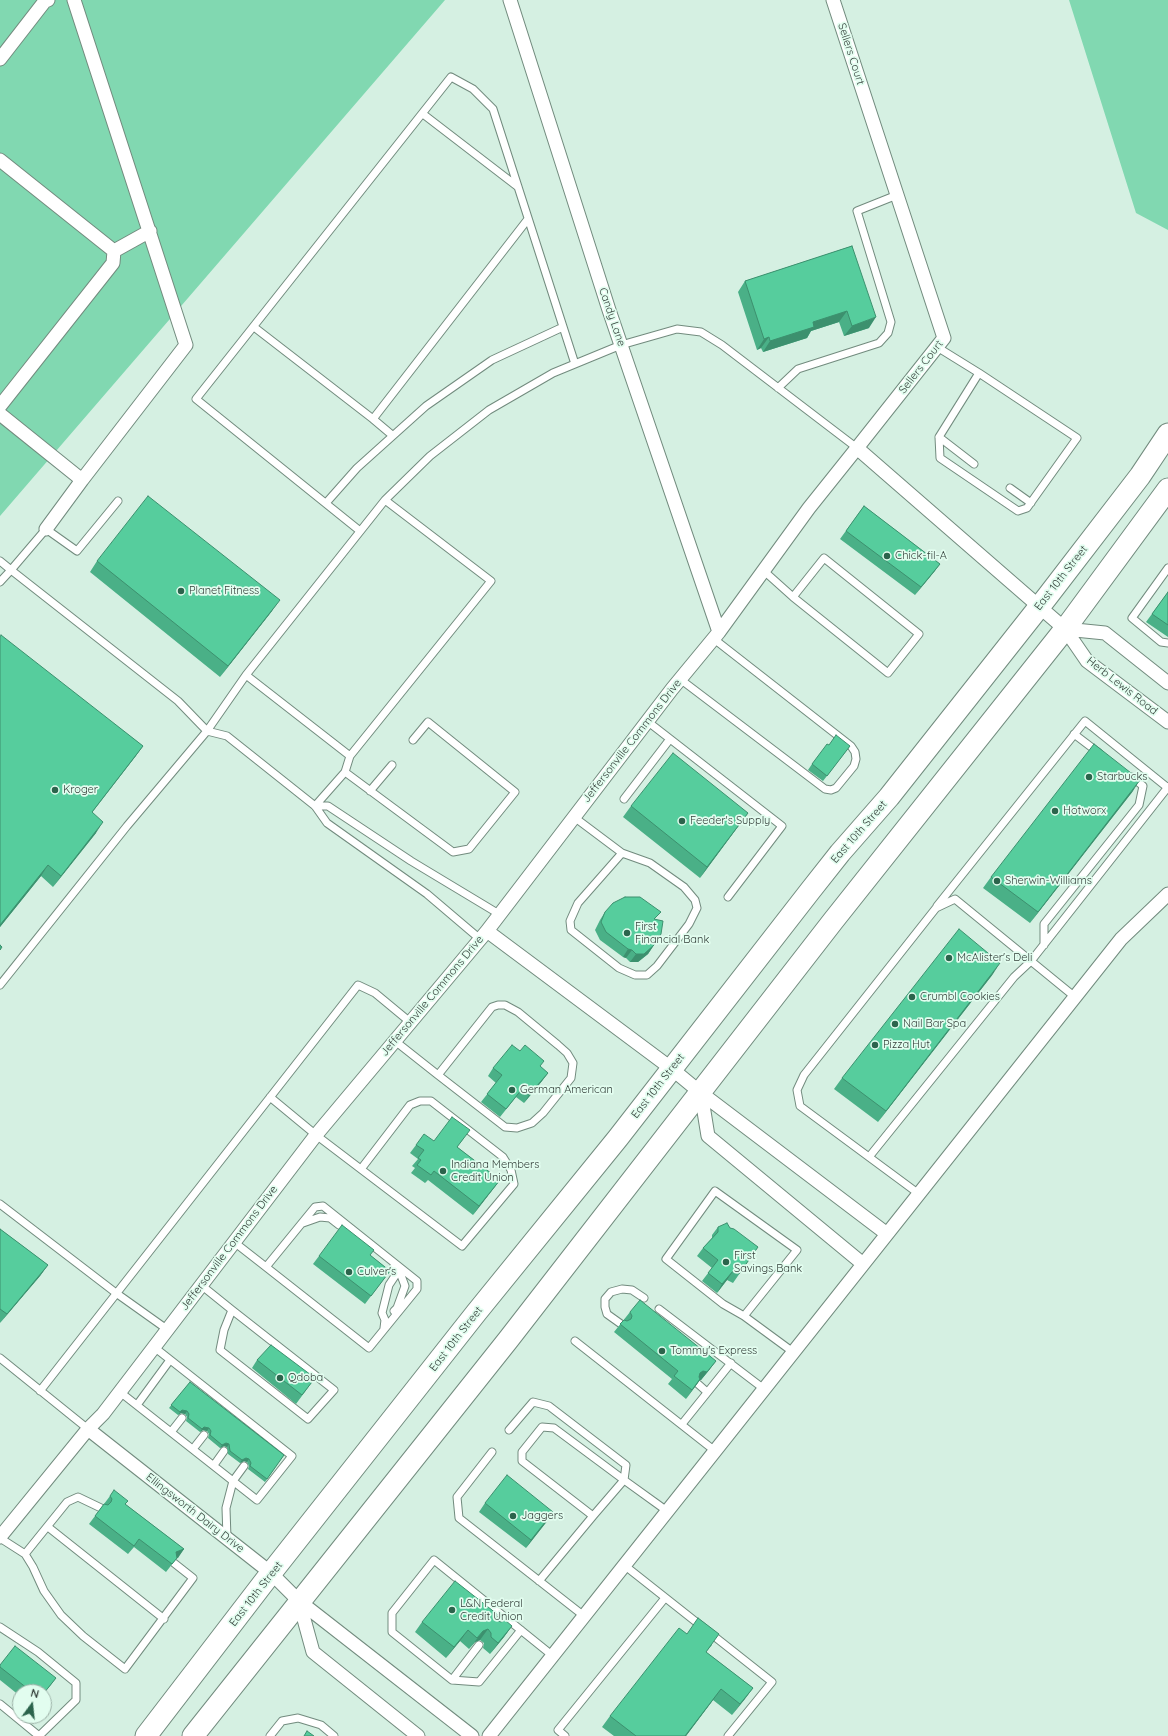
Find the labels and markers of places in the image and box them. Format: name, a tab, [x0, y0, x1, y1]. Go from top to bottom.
place label: Chick-fil-A	[895, 549, 947, 563]
marker: Chick-fil-A	[882, 551, 892, 561]
place label: Planet Fitness	[189, 584, 259, 598]
marker: Planet Fitness	[176, 586, 186, 596]
place label: Starbucks	[1097, 770, 1147, 784]
marker: Starbucks	[1084, 772, 1094, 782]
place label: Kroger	[63, 783, 98, 797]
marker: Kroger	[50, 785, 60, 795]
place label: Hotworx	[1063, 804, 1106, 818]
marker: Hotworx	[1050, 806, 1060, 816]
place label: Feeder's Supply	[690, 814, 770, 828]
marker: Feeder's Supply	[677, 816, 687, 826]
place label: Sherwin-Williams	[1005, 874, 1092, 888]
marker: Sherwin-Williams	[992, 876, 1002, 886]
place label: First Financial Bank	[635, 920, 709, 946]
marker: First Financial Bank	[622, 928, 632, 938]
place label: McAlister's Deli	[957, 951, 1032, 965]
marker: McAlister's Deli	[944, 953, 954, 963]
place label: Crumbl Cookies	[920, 990, 1000, 1004]
marker: Crumbl Cookies	[907, 992, 917, 1002]
place label: Nail Bar Spa	[903, 1017, 966, 1031]
marker: Nail Bar Spa	[890, 1019, 900, 1029]
place label: Pizza Hut	[883, 1038, 930, 1052]
marker: Pizza Hut	[870, 1040, 880, 1050]
place label: German American	[520, 1083, 613, 1097]
marker: German American	[507, 1085, 517, 1095]
place label: Indiana Members Credit Union	[451, 1158, 539, 1184]
marker: Indiana Members Credit Union	[438, 1166, 448, 1176]
place label: First Savings Bank	[734, 1249, 802, 1275]
marker: First Savings Bank	[721, 1257, 731, 1267]
place label: Culver's	[357, 1265, 396, 1279]
marker: Culver's	[344, 1267, 354, 1277]
place label: Tommy's Express	[670, 1344, 757, 1358]
marker: Tommy's Express	[657, 1346, 667, 1356]
place label: Qdoba	[288, 1371, 323, 1385]
marker: Qdoba	[275, 1373, 285, 1383]
place label: Jaggers	[521, 1509, 563, 1523]
marker: Jaggers	[508, 1511, 518, 1521]
place label: L&N Federal Credit Union	[460, 1597, 523, 1623]
marker: L&N Federal Credit Union	[447, 1605, 457, 1615]

